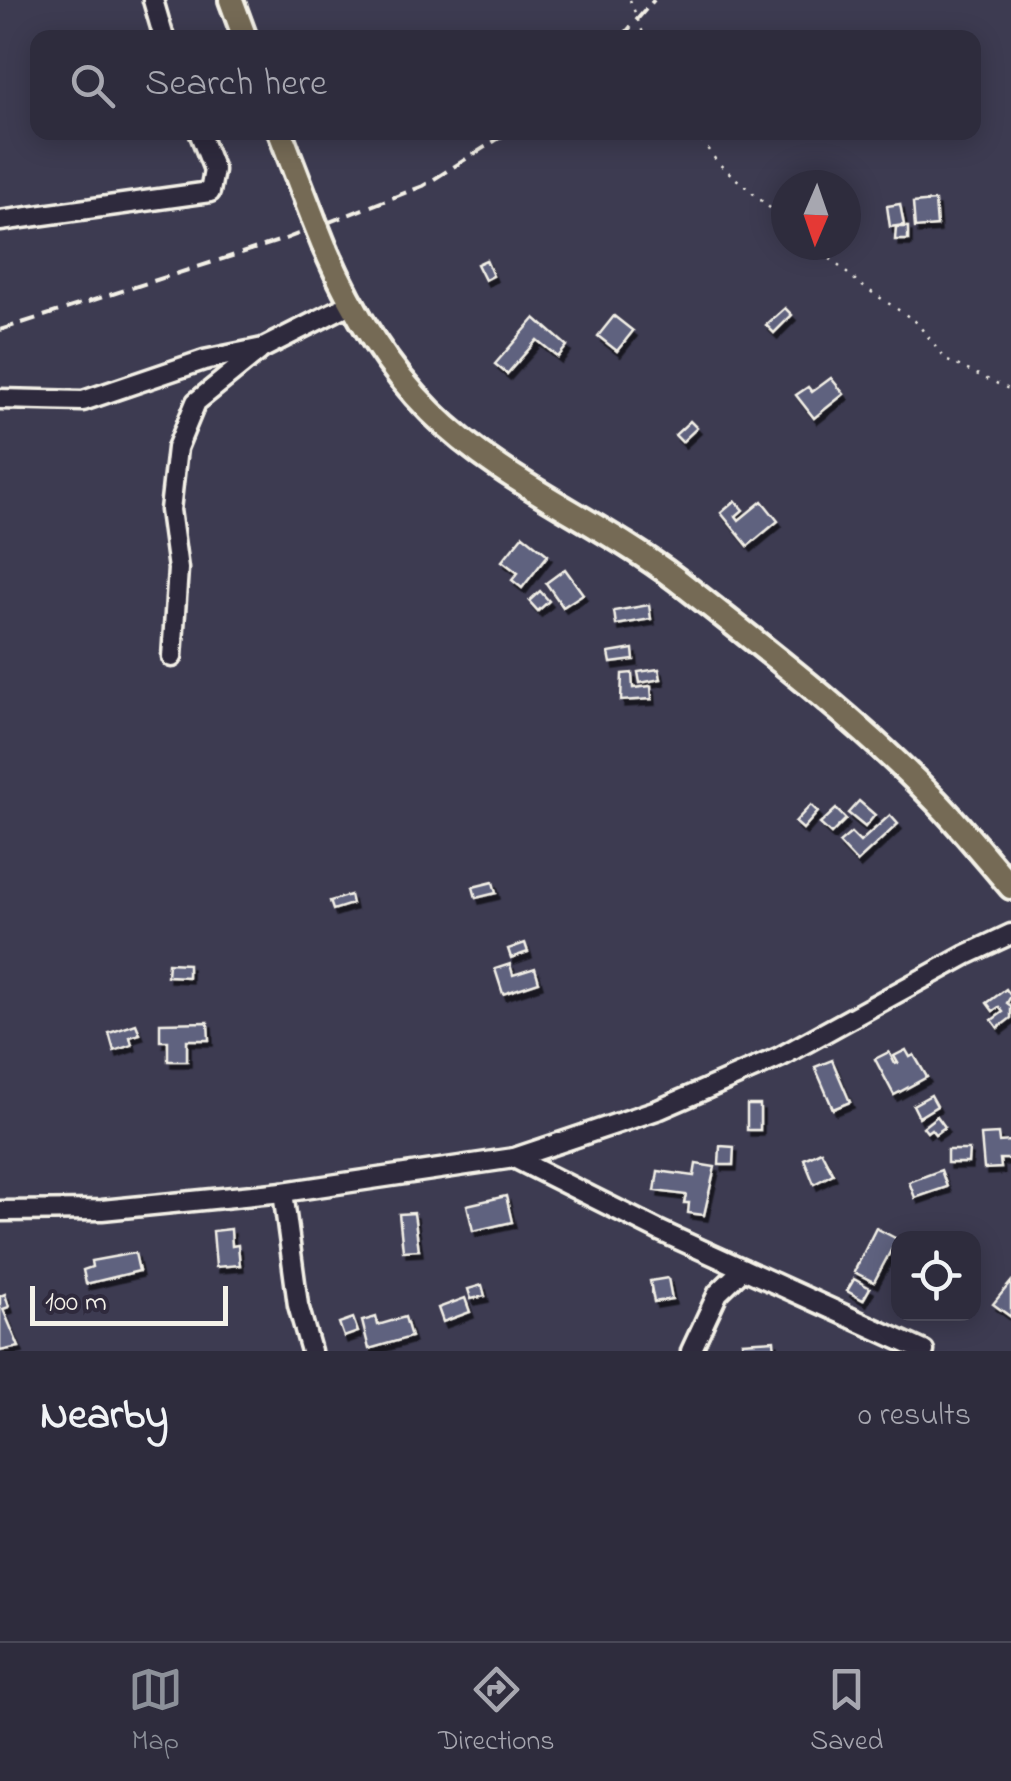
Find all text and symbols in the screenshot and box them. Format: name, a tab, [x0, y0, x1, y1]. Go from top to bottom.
search box	[30, 30, 981, 140]
text: Search here	[145, 57, 327, 113]
icon: search	[65, 58, 120, 113]
north arrow	[771, 170, 861, 260]
map controls	[891, 1231, 981, 1321]
button: locate	[891, 1231, 981, 1321]
scale bar	[30, 1281, 228, 1326]
text: 100 m	[45, 1283, 107, 1324]
text: Nearby	[40, 1386, 168, 1447]
text: 0 results	[858, 1393, 971, 1440]
tab: Map	[128, 1662, 183, 1763]
tab: Directions	[438, 1662, 555, 1763]
tab: Saved	[810, 1662, 883, 1763]

